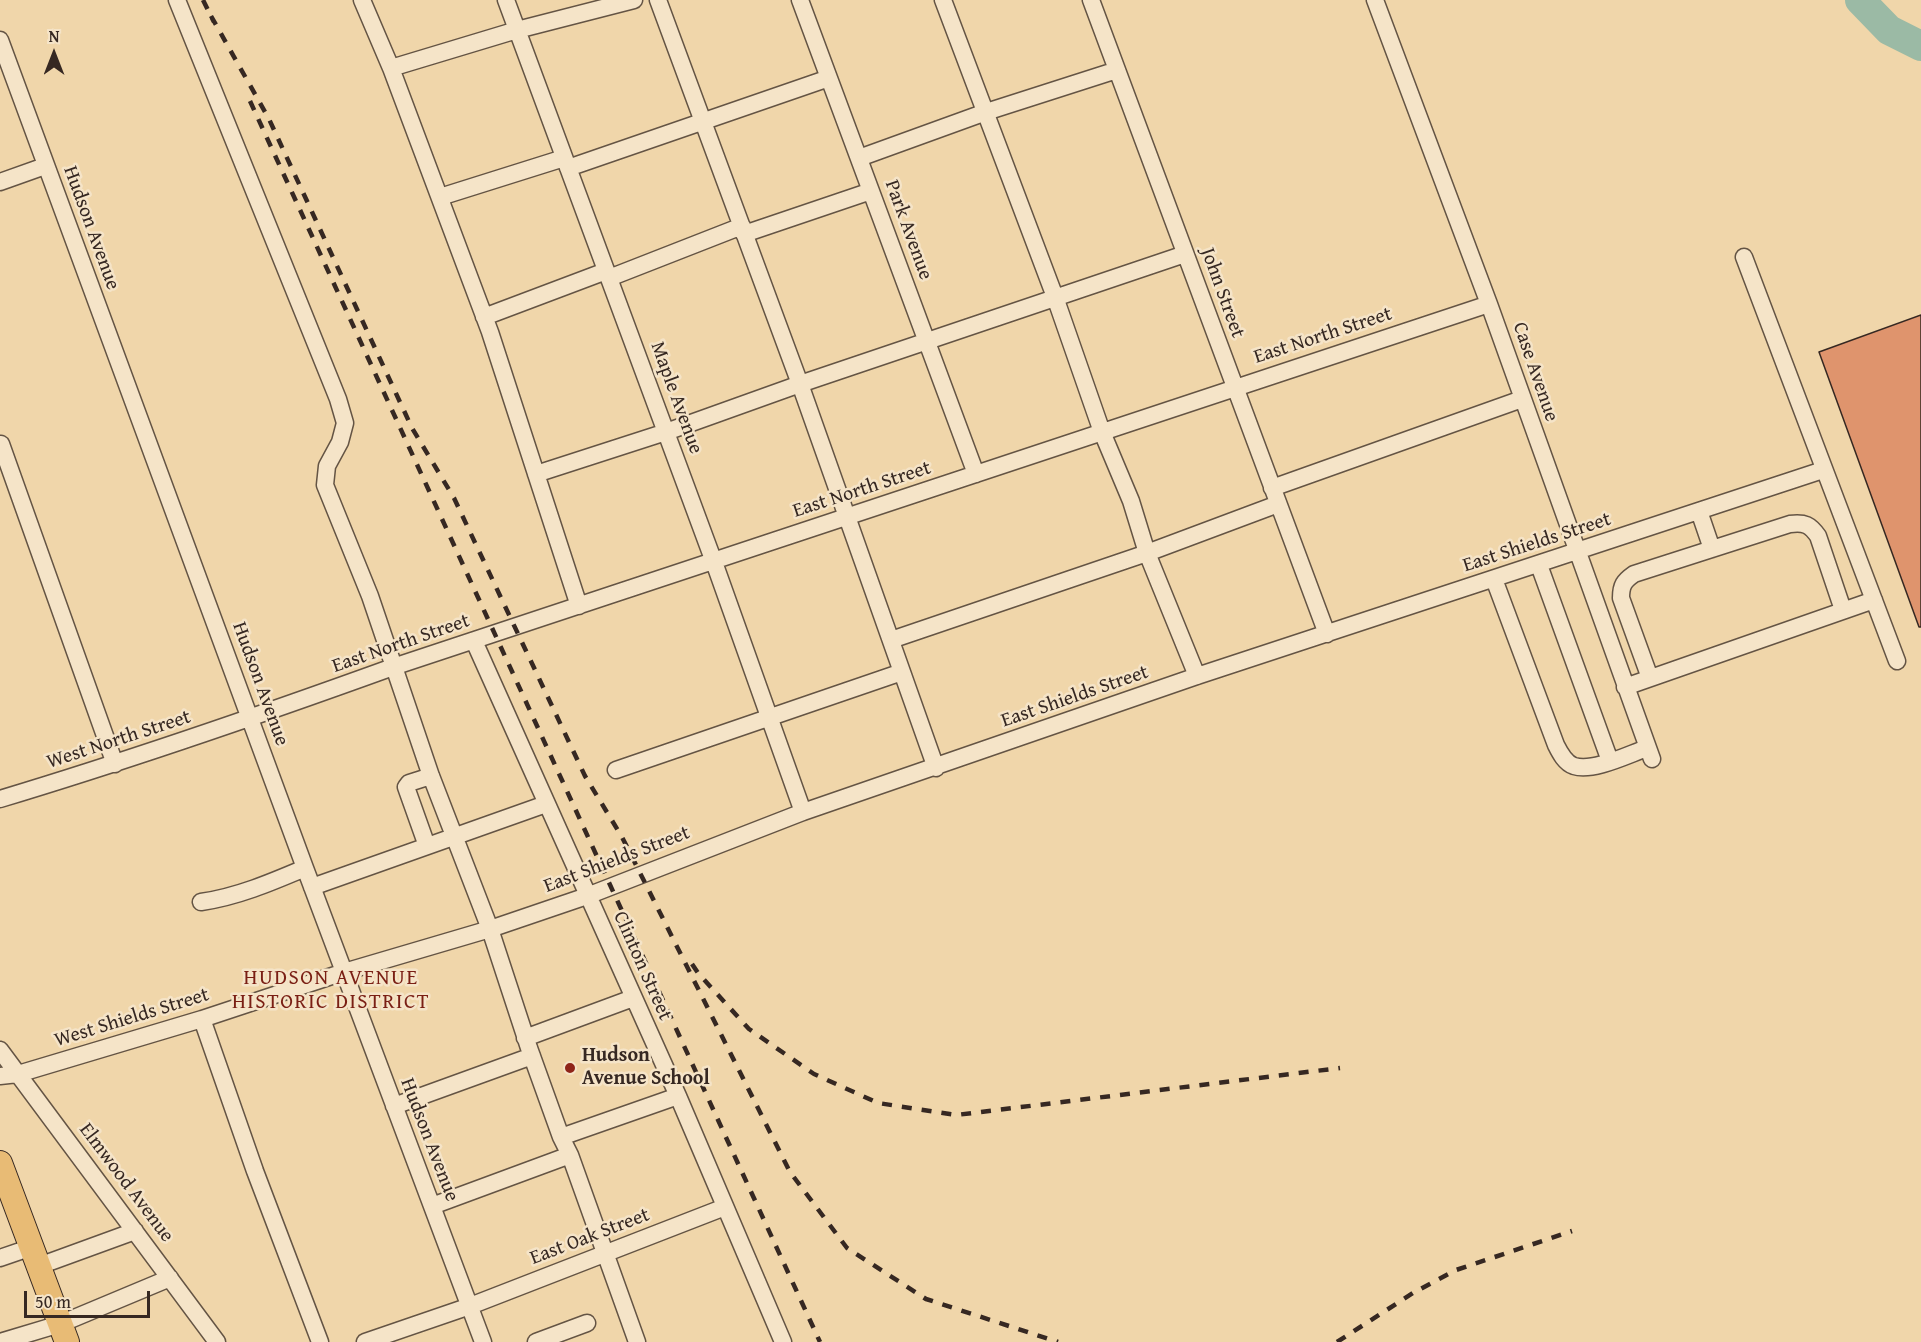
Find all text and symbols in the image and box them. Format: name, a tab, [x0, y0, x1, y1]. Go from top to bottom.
north arrow	[24, 24, 84, 84]
text: N	[49, 24, 59, 48]
street label: Hudson Avenue	[57, 163, 125, 293]
street label: Park Avenue	[879, 177, 937, 283]
street label: John Street	[1195, 245, 1249, 341]
street label: East North Street	[1251, 302, 1395, 370]
street label: Case Avenue	[1507, 319, 1563, 425]
street label: Maple Avenue	[645, 339, 707, 457]
street label: East North Street	[790, 456, 934, 524]
street label: East Shields Street	[1460, 508, 1614, 578]
street label: East North Street	[329, 609, 473, 679]
street label: Hudson Avenue	[226, 619, 294, 749]
street label: East Shields Street	[998, 661, 1152, 733]
street label: West North Street	[44, 705, 194, 775]
street label: East Shields Street	[541, 821, 693, 899]
street label: Clinton Street	[607, 908, 677, 1024]
district label: HUDSON AVENUE HISTORIC DISTRICT	[232, 966, 430, 1016]
street label: West Shields Street	[52, 983, 212, 1053]
place label: Hudson Avenue School	[582, 1044, 710, 1091]
marker: Hudson Avenue School	[563, 1061, 577, 1075]
street label: Hudson Avenue	[395, 1075, 463, 1205]
street label: Elmwood Avenue	[73, 1119, 179, 1247]
street label: East Oak Street	[527, 1203, 653, 1271]
scale bar	[27, 1279, 153, 1317]
text: 50 m	[35, 1288, 71, 1315]

